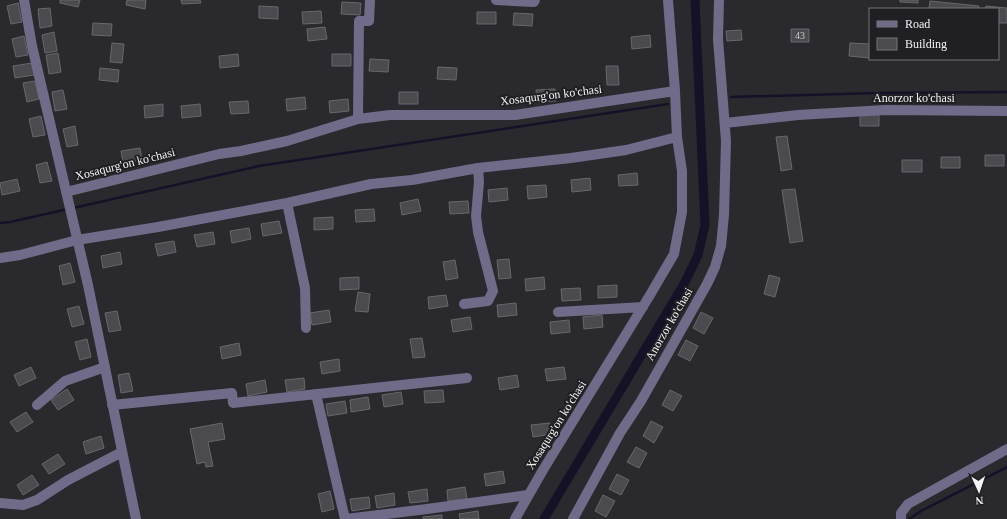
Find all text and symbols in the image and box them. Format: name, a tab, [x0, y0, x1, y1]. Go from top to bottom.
legend	[869, 8, 999, 60]
text: Road	[905, 17, 930, 31]
house number: 43	[795, 30, 805, 41]
text: Building	[905, 37, 947, 51]
street label: Xosaqurg'on ko'chasi	[499, 82, 603, 108]
street label: Anorzor ko'chasi	[873, 91, 956, 105]
street label: Xosaqurg'on ko'chasi	[74, 145, 177, 183]
street label: Anorzor ko'chasi	[642, 285, 696, 363]
street label: Xosaqurg'on ko'chasi	[523, 377, 589, 472]
north arrow	[959, 471, 999, 511]
text: N	[975, 495, 984, 507]

